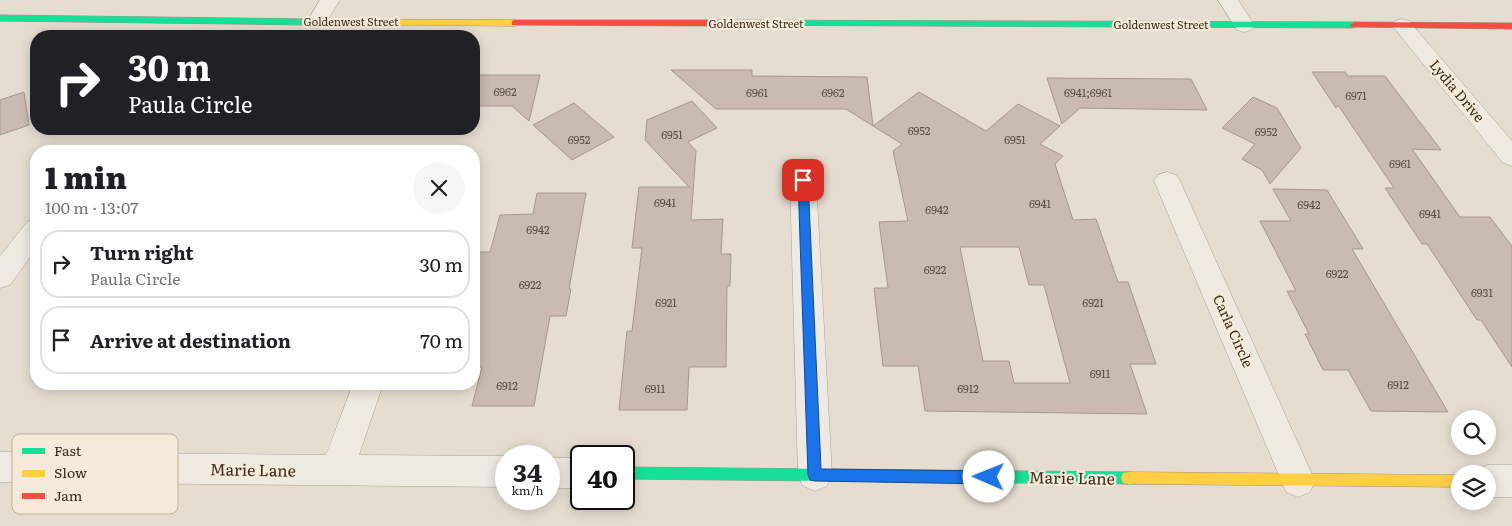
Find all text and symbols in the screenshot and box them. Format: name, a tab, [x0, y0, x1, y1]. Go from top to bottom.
street label: Goldenwest Street	[303, 13, 399, 29]
street label: Goldenwest Street	[708, 15, 804, 31]
street label: Goldenwest Street	[1113, 16, 1209, 32]
text: 30 m	[128, 40, 211, 92]
icon: right	[45, 50, 110, 115]
street label: Lydia Drive	[1426, 55, 1490, 126]
house number: 6962	[493, 83, 517, 99]
house number: 6961	[746, 84, 769, 100]
house number: 6962	[821, 84, 845, 100]
house number: 6941;6961	[1064, 84, 1112, 100]
text: Paula Circle	[128, 87, 252, 120]
house number: 6971	[1345, 87, 1367, 103]
house number: 6952	[908, 122, 931, 138]
house number: 6952	[1255, 123, 1278, 139]
house number: 6951	[661, 126, 683, 142]
house number: 6952	[568, 131, 591, 147]
house number: 6951	[1004, 131, 1026, 147]
text: 1 min	[45, 154, 127, 198]
house number: 6961	[1389, 155, 1412, 171]
pin	[782, 159, 824, 201]
button: close	[413, 162, 465, 214]
icon: arrive	[789, 166, 817, 194]
house number: 6941	[654, 194, 677, 210]
text: 100 m · 13:07	[45, 195, 138, 219]
house number: 6941	[1029, 195, 1052, 211]
house number: 6942	[1297, 196, 1321, 212]
house number: 6942	[925, 201, 949, 217]
house number: 6941	[1419, 205, 1442, 221]
house number: 6942	[526, 221, 550, 237]
text: Turn right	[90, 238, 194, 266]
icon: right	[47, 250, 75, 278]
text: 30 m	[419, 250, 463, 278]
house number: 6922	[924, 261, 947, 277]
house number: 6922	[1326, 265, 1349, 281]
text: Paula Circle	[90, 266, 180, 290]
house number: 6922	[519, 276, 542, 292]
house number: 6931	[1471, 284, 1494, 300]
street label: Carla Circle	[1209, 291, 1259, 370]
house number: 6921	[655, 294, 677, 310]
house number: 6921	[1082, 294, 1104, 310]
icon: arrive	[47, 326, 75, 354]
text: Arrive at destination	[90, 326, 291, 354]
text: 70 m	[420, 326, 463, 354]
house number: 6911	[1090, 365, 1111, 381]
house number: 6912	[1387, 376, 1409, 392]
house number: 6912	[496, 377, 518, 393]
house number: 6911	[645, 380, 666, 396]
house number: 6912	[957, 380, 979, 396]
map controls	[1451, 410, 1496, 510]
button: search	[1451, 410, 1496, 455]
legend	[12, 434, 178, 514]
text: Fast	[54, 440, 82, 460]
speed limit sign: 40	[570, 445, 635, 510]
position arrow	[962, 450, 1014, 502]
text: 34	[513, 453, 542, 490]
street label: Marie Lane	[210, 456, 296, 482]
text: Slow	[54, 462, 87, 482]
street label: Marie Lane	[1029, 464, 1115, 490]
button: layers	[1451, 465, 1496, 510]
text: km/h	[512, 481, 543, 499]
text: Jam	[54, 485, 83, 505]

